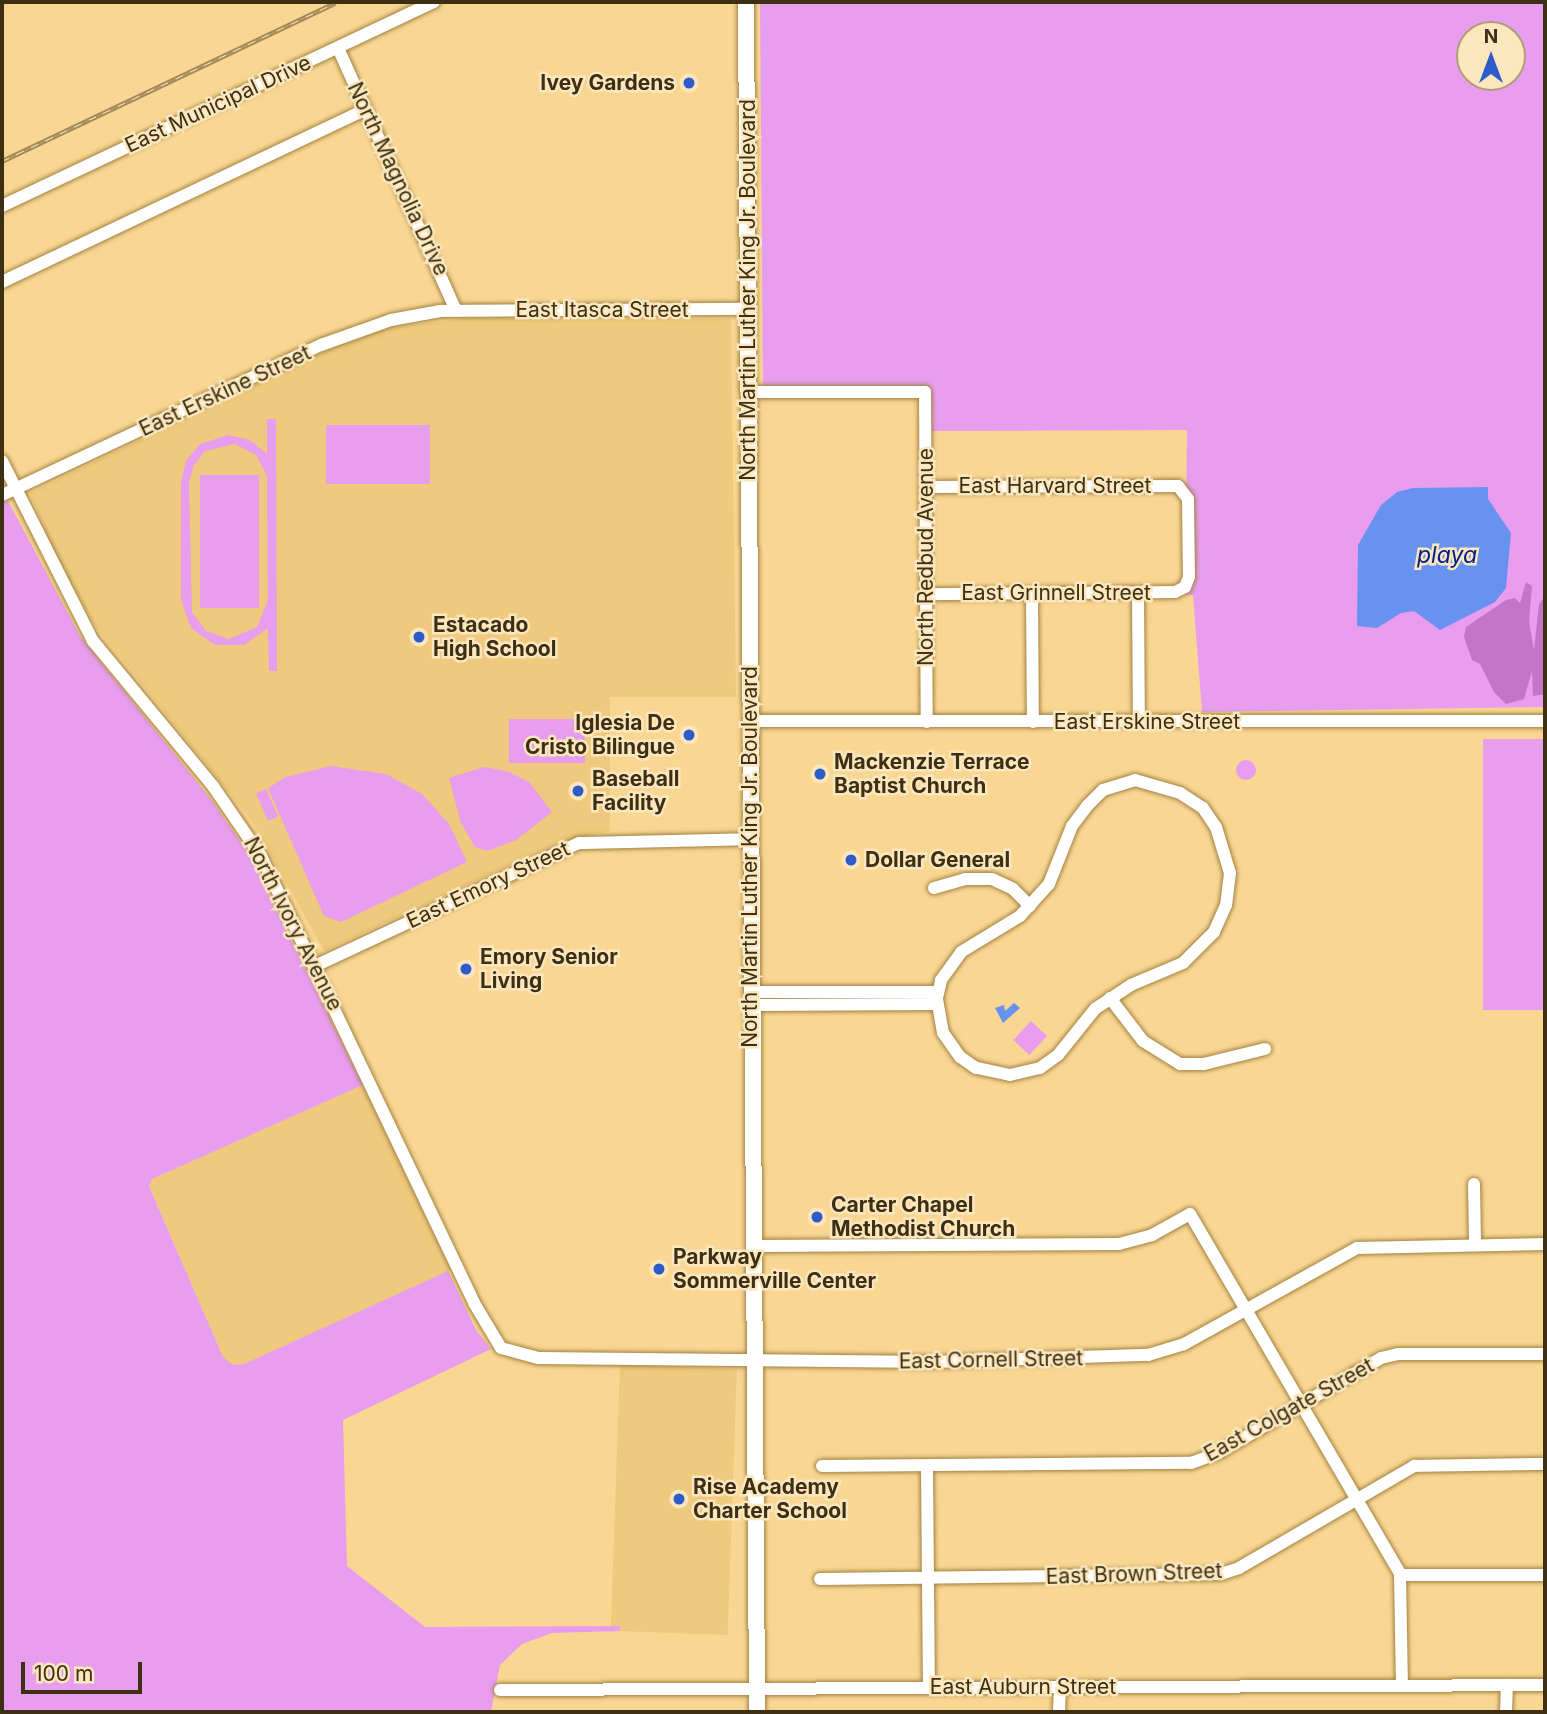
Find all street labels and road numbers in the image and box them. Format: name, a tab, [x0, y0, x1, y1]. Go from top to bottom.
street label: East Municipal Drive	[121, 50, 315, 158]
street label: North Magnolia Drive	[342, 78, 454, 280]
street label: North Martin Luther King Jr. Boulevard	[735, 99, 761, 481]
street label: East Itasca Street	[515, 297, 689, 323]
street label: East Erskine Street	[135, 340, 315, 442]
street label: North Redbud Avenue	[913, 448, 939, 666]
street label: East Harvard Street	[959, 473, 1151, 499]
street label: East Grinnell Street	[961, 580, 1151, 606]
street label: North Martin Luther King Jr. Boulevard	[737, 666, 763, 1048]
street label: East Erskine Street	[1054, 709, 1240, 735]
street label: North Ivory Avenue	[238, 833, 348, 1015]
street label: East Emory Street	[402, 836, 574, 934]
street label: East Cornell Street	[899, 1346, 1083, 1374]
street label: East Colgate Street	[1200, 1353, 1378, 1467]
street label: East Brown Street	[1045, 1558, 1223, 1590]
street label: East Auburn Street	[930, 1674, 1116, 1700]

